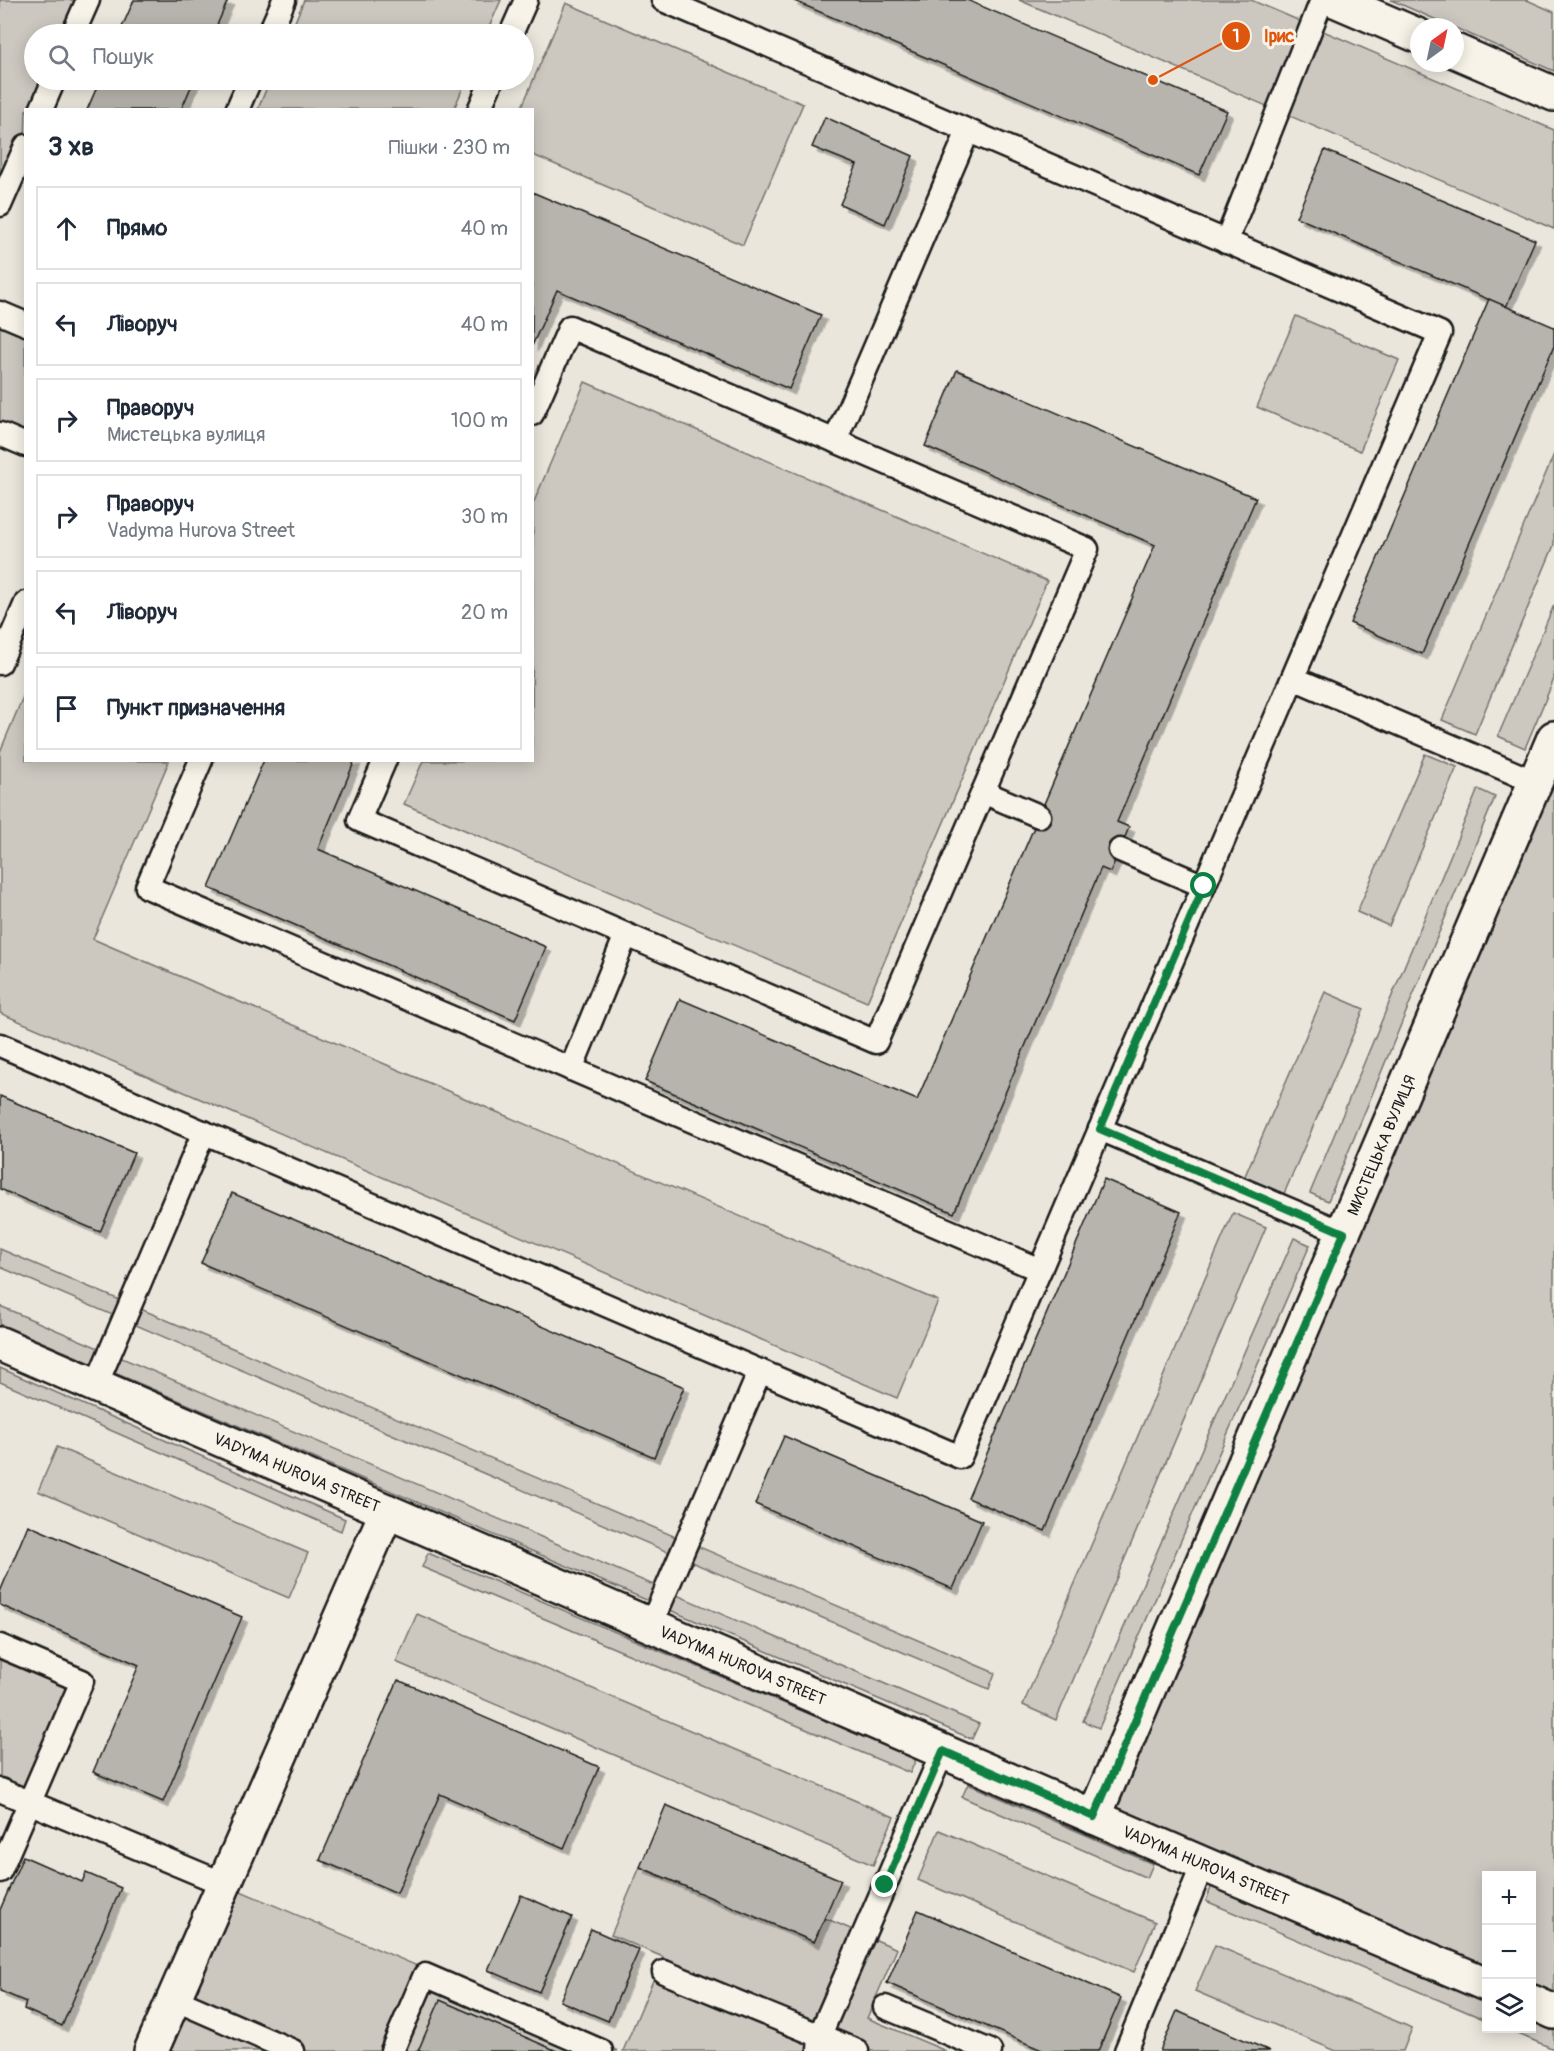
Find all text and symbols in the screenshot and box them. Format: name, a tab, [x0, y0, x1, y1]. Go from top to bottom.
callout: Ірис	[1221, 18, 1306, 54]
north arrow	[1410, 18, 1464, 72]
search box	[24, 24, 534, 90]
text: 1	[1232, 25, 1240, 48]
text: Ірис	[1264, 25, 1294, 48]
icon: search	[45, 41, 78, 74]
text: Пошук	[93, 43, 154, 71]
text: 3 хв	[48, 131, 94, 163]
text: Пішки · 230 m	[388, 135, 510, 160]
icon: ahead	[50, 212, 83, 245]
text: Прямо	[107, 214, 167, 242]
text: 40 m	[461, 216, 508, 241]
icon: left	[50, 308, 83, 341]
text: Ліворуч	[107, 310, 178, 338]
text: 40 m	[461, 312, 508, 337]
text: Праворуч	[107, 394, 194, 422]
icon: right	[50, 404, 83, 437]
text: 100 m	[451, 408, 508, 433]
text: Мистецька вулиця	[107, 422, 265, 447]
text: Праворуч	[107, 490, 194, 518]
icon: right	[50, 500, 83, 533]
text: 30 m	[461, 504, 508, 529]
text: Vadyma Hurova Street	[107, 518, 295, 543]
icon: left	[50, 596, 83, 629]
text: Ліворуч	[107, 598, 178, 626]
text: 20 m	[461, 600, 508, 625]
icon: arrive	[50, 692, 83, 725]
text: Пункт призначення	[107, 694, 285, 722]
route start	[1190, 872, 1216, 898]
street label: МИСТЕЦЬКА ВУЛИЦЯ	[1343, 1072, 1421, 1219]
street label: VADYMA HUROVA STREET	[210, 1429, 383, 1517]
street label: VADYMA HUROVA STREET	[656, 1622, 829, 1710]
street label: VADYMA HUROVA STREET	[1119, 1822, 1292, 1910]
route end	[871, 1871, 897, 1897]
map controls	[1482, 1871, 1536, 2033]
button: +	[1482, 1871, 1536, 1925]
button: −	[1482, 1925, 1536, 1979]
button: layers	[1482, 1979, 1536, 2033]

